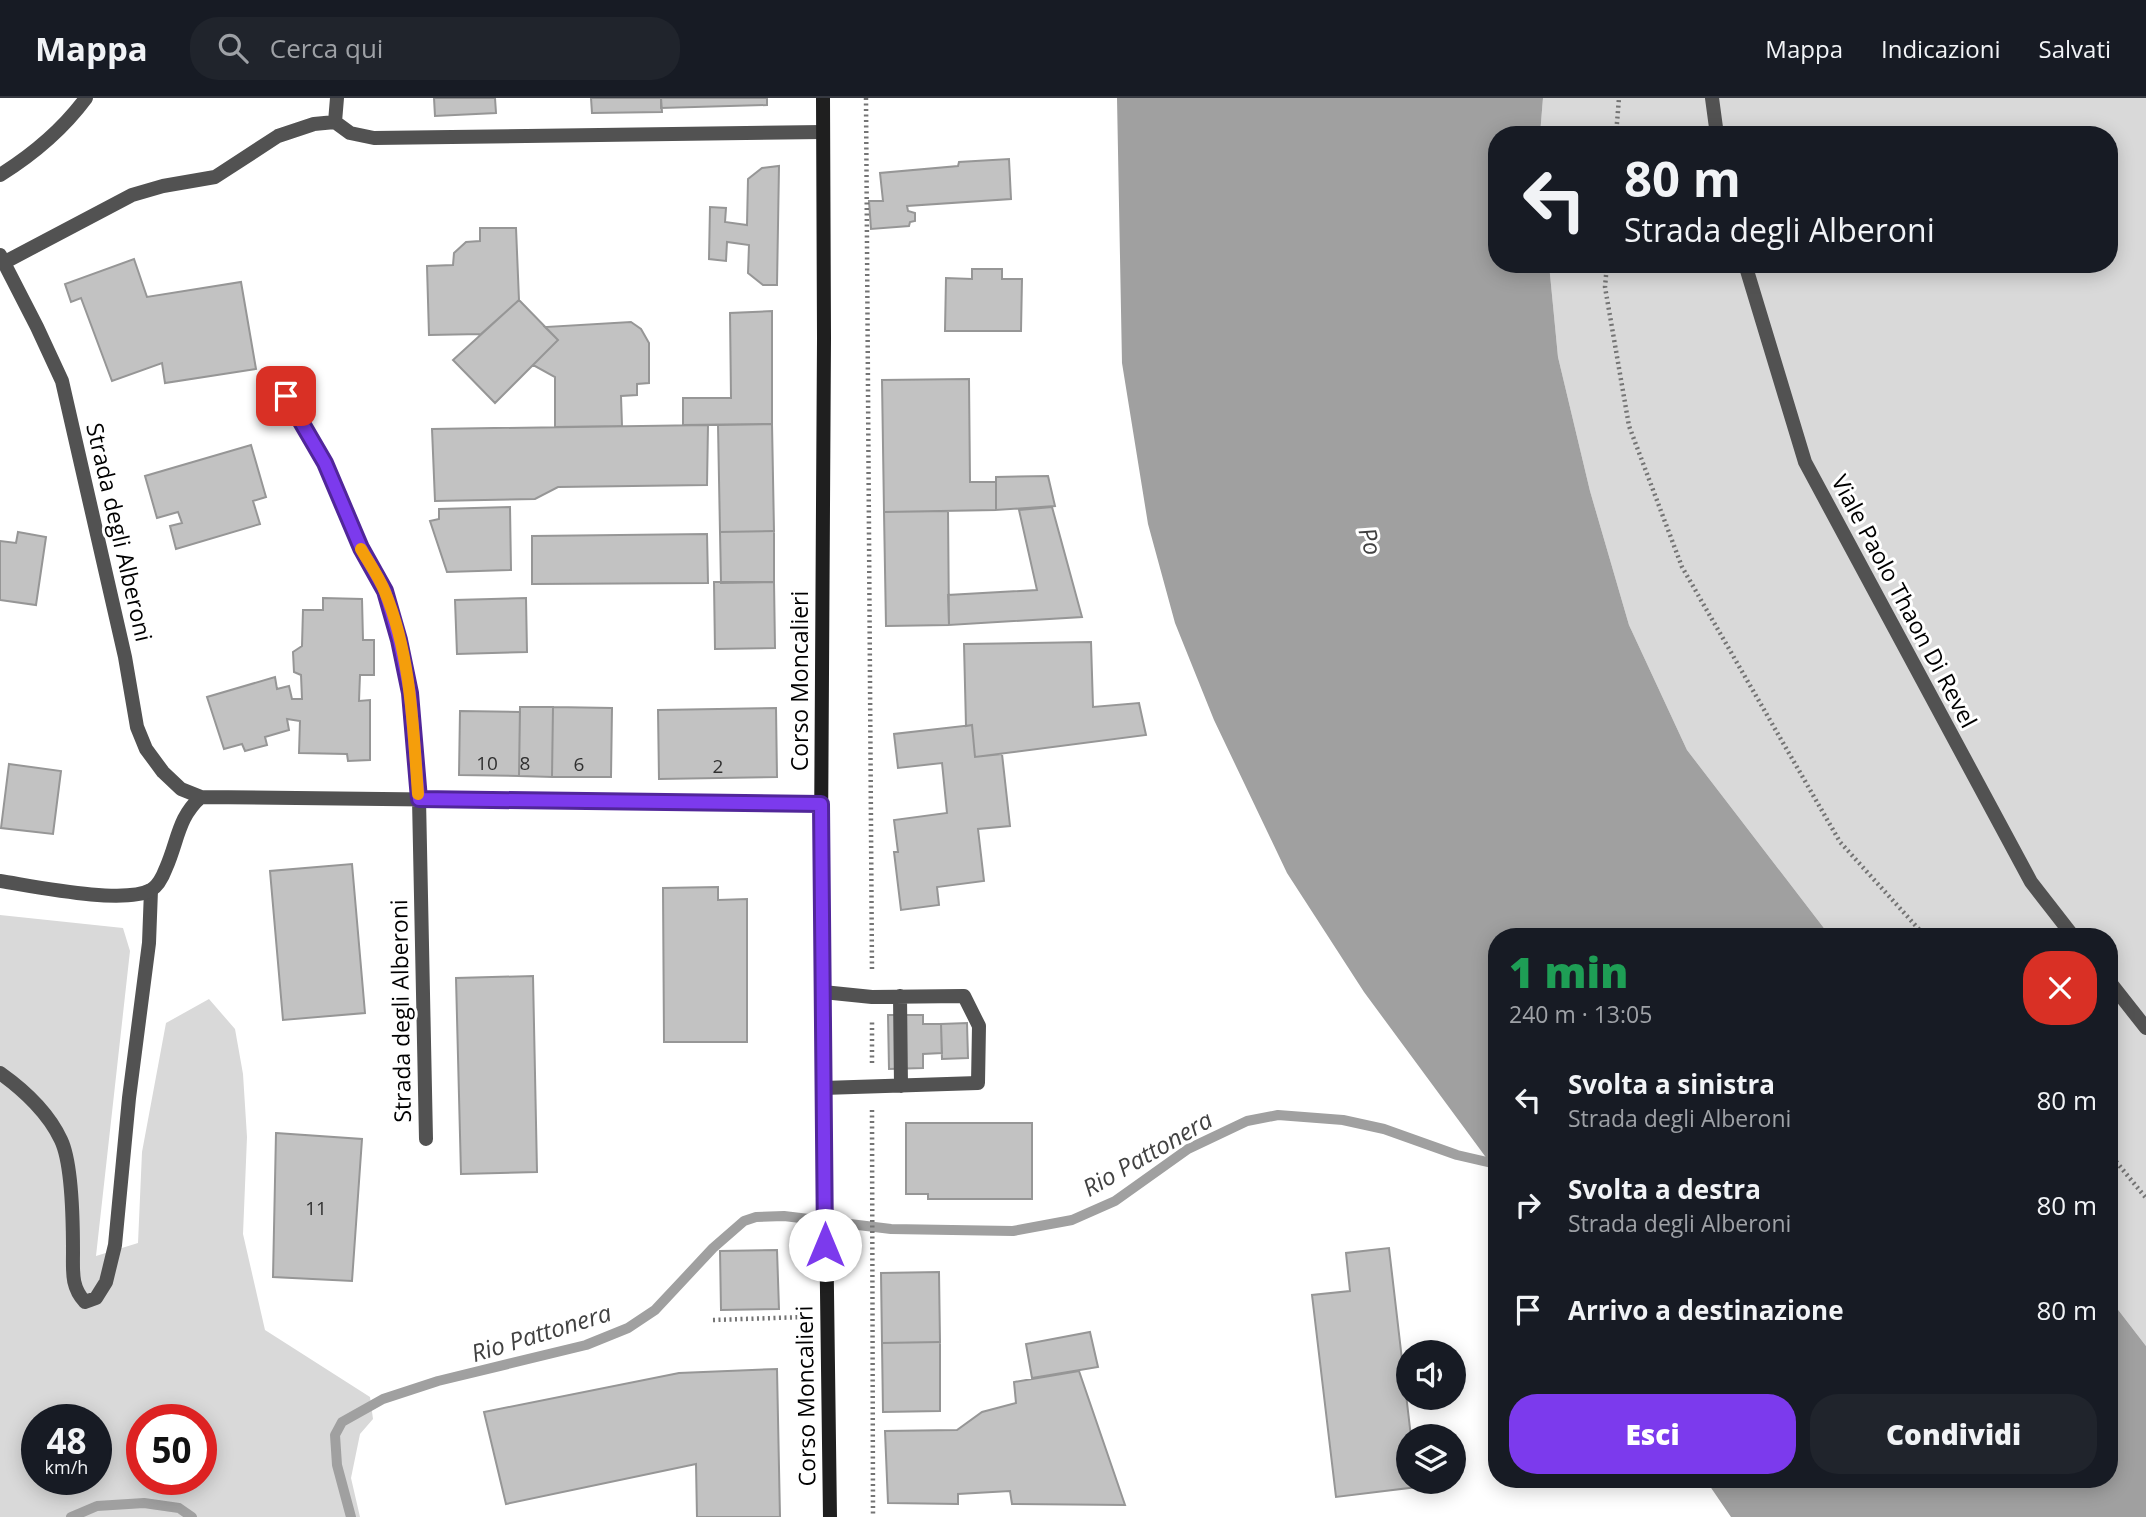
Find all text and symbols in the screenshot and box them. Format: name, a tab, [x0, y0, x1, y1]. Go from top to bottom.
search box	[190, 17, 680, 80]
text: Mappa	[35, 26, 148, 71]
icon: search	[214, 29, 252, 67]
text: Cerca qui	[270, 30, 383, 66]
text: Mappa	[1765, 32, 1843, 65]
text: Indicazioni	[1881, 32, 2001, 65]
text: Salvati	[2039, 32, 2111, 65]
text: 80 m	[1624, 145, 1741, 211]
icon: left	[1509, 154, 1600, 245]
text: Strada degli Alberoni	[1624, 208, 1935, 251]
pin	[256, 366, 316, 426]
icon: arrive	[267, 377, 305, 415]
street label: Strada degli Alberoni	[79, 420, 161, 644]
street label: Viale Paolo Thaon Di Revel	[1825, 469, 1985, 733]
water label: Po	[1351, 523, 1391, 559]
street label: Corso Moncalieri	[783, 591, 815, 771]
house number: 10	[476, 750, 498, 776]
house number: 8	[520, 750, 530, 776]
house number: 6	[574, 751, 584, 777]
house number: 2	[713, 753, 723, 779]
street label: Strada degli Alberoni	[382, 899, 418, 1123]
text: 1 min	[1509, 943, 1628, 1000]
button: close	[2023, 951, 2097, 1025]
text: 240 m · 13:05	[1509, 998, 1652, 1030]
text: Svolta a sinistra	[1568, 1066, 1775, 1102]
icon: left	[1509, 1081, 1547, 1119]
text: 80 m	[2036, 1082, 2097, 1118]
water label: Rio Pattonera	[1076, 1102, 1218, 1204]
text: Strada degli Alberoni	[1568, 1102, 1791, 1134]
text: Svolta a destra	[1568, 1171, 1761, 1207]
icon: right	[1509, 1186, 1547, 1224]
text: 80 m	[2036, 1187, 2097, 1223]
house number: 11	[305, 1195, 327, 1221]
text: Strada degli Alberoni	[1568, 1207, 1791, 1239]
position arrow	[788, 1208, 862, 1282]
icon: arrive	[1509, 1291, 1547, 1329]
text: Arrivo a destinazione	[1568, 1292, 1844, 1328]
text: 80 m	[2036, 1292, 2097, 1328]
water label: Rio Pattonera	[467, 1295, 615, 1369]
street label: Corso Moncalieri	[787, 1305, 823, 1487]
map controls	[1396, 1340, 1466, 1494]
button: sound	[1396, 1340, 1466, 1410]
button: Esci	[1509, 1394, 1796, 1474]
button: Condividi	[1810, 1394, 2097, 1474]
speed limit sign: 50	[126, 1404, 217, 1495]
text: 48	[46, 1417, 87, 1464]
button: layers	[1396, 1424, 1466, 1494]
text: km/h	[45, 1455, 88, 1479]

